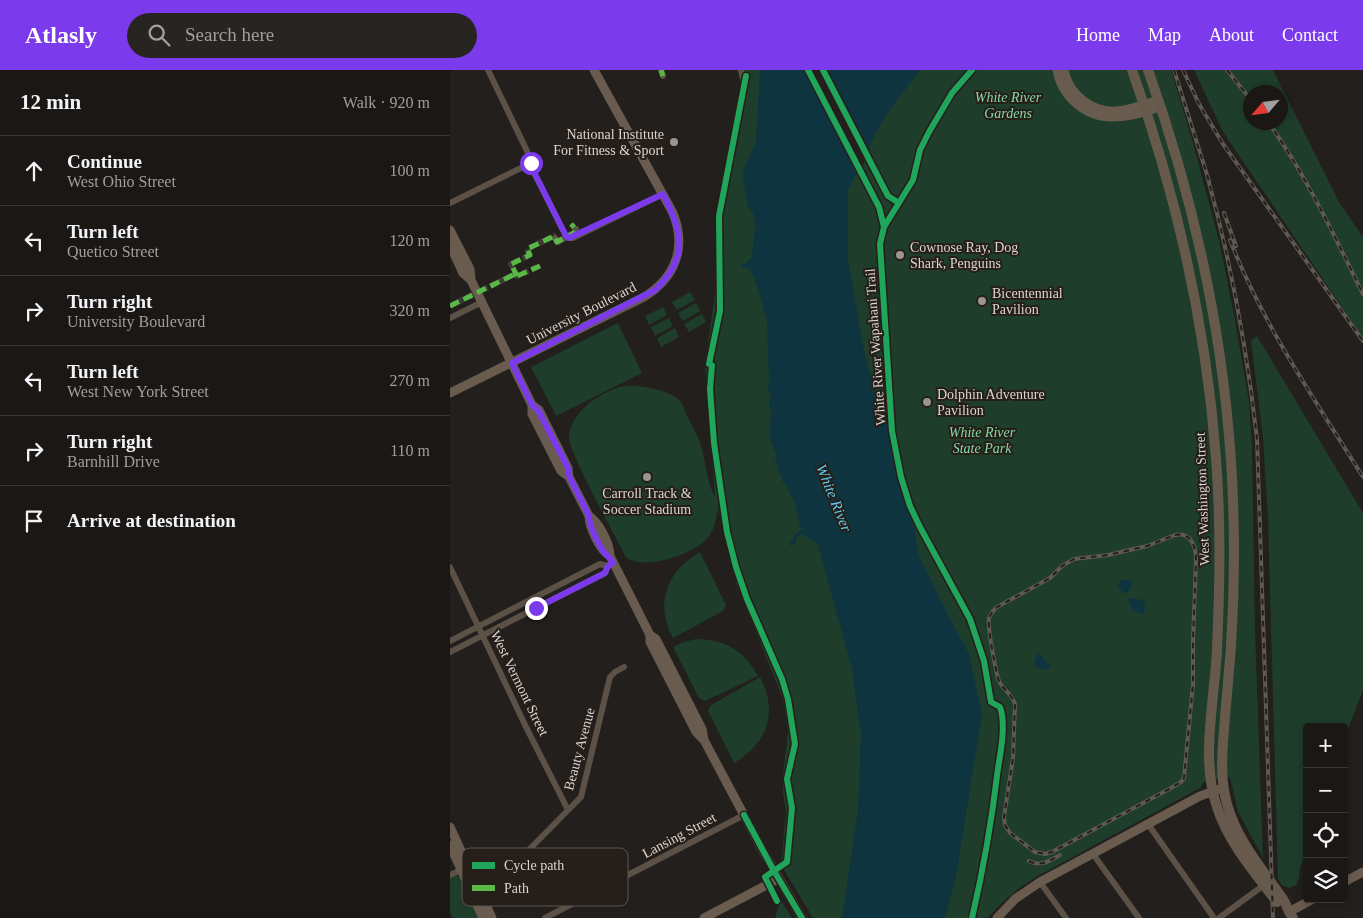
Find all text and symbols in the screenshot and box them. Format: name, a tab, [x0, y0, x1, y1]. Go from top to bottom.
search box	[127, 13, 477, 58]
icon: search	[145, 21, 173, 49]
text: Atlasly	[25, 22, 97, 48]
text: Search here	[185, 24, 274, 45]
text: Home	[1076, 25, 1120, 45]
text: Map	[1148, 25, 1181, 45]
text: About	[1209, 25, 1254, 45]
text: Contact	[1282, 25, 1338, 45]
north arrow	[1243, 85, 1288, 130]
text: 12 min	[20, 90, 81, 114]
park label: White River Gardens	[975, 90, 1042, 121]
text: Walk · 920 m	[343, 94, 430, 111]
place label: National Institute For Fitness & Sport	[553, 127, 664, 158]
marker: National Institute For Fitness & Sport	[668, 136, 680, 148]
text: Continue	[67, 151, 142, 172]
route start	[520, 152, 543, 175]
icon: ahead	[20, 157, 48, 185]
text: 100 m	[390, 162, 430, 179]
text: West Ohio Street	[67, 173, 176, 190]
text: Turn left	[67, 221, 139, 242]
icon: left	[20, 227, 48, 255]
text: 120 m	[390, 232, 430, 249]
place label: Cownose Ray, Dog Shark, Penguins	[910, 240, 1018, 271]
text: Quetico Street	[67, 243, 159, 260]
marker: Cownose Ray, Dog Shark, Penguins	[894, 249, 906, 261]
street label: White River Wapahani Trail	[863, 268, 888, 426]
street label: University Boulevard	[524, 279, 639, 348]
place label: Bicentennial Pavilion	[992, 286, 1063, 317]
text: Turn right	[67, 291, 152, 312]
marker: Bicentennial Pavilion	[976, 295, 988, 307]
icon: right	[20, 297, 48, 325]
text: 320 m	[390, 302, 430, 319]
text: University Boulevard	[67, 313, 205, 330]
text: Turn left	[67, 361, 139, 382]
icon: left	[20, 367, 48, 395]
text: 270 m	[390, 372, 430, 389]
text: West New York Street	[67, 383, 209, 400]
place label: Dolphin Adventure Pavilion	[937, 387, 1045, 418]
marker: Dolphin Adventure Pavilion	[921, 396, 933, 408]
park label: White River State Park	[949, 425, 1016, 456]
text: Turn right	[67, 431, 152, 452]
street label: West Washington Street	[1193, 432, 1212, 566]
icon: right	[20, 437, 48, 465]
text: 110 m	[390, 442, 430, 459]
text: Barnhill Drive	[67, 453, 160, 470]
water label: White River	[813, 462, 855, 534]
marker: Carroll Track & Soccer Stadium	[641, 471, 653, 483]
place label: Carroll Track & Soccer Stadium	[602, 486, 692, 517]
icon: arrive	[20, 507, 48, 535]
text: Arrive at destination	[67, 510, 236, 531]
route end	[525, 597, 548, 620]
street label: West Vermont Street	[488, 628, 552, 738]
street label: Beauty Avenue	[561, 706, 598, 792]
map controls	[1303, 723, 1348, 903]
button: +	[1303, 723, 1348, 768]
button: −	[1303, 768, 1348, 813]
street label: Lansing Street	[640, 810, 719, 861]
button: locate	[1303, 813, 1348, 858]
legend	[462, 848, 628, 906]
text: Cycle path	[504, 858, 564, 873]
button: layers	[1303, 858, 1348, 903]
text: Path	[504, 881, 529, 896]

